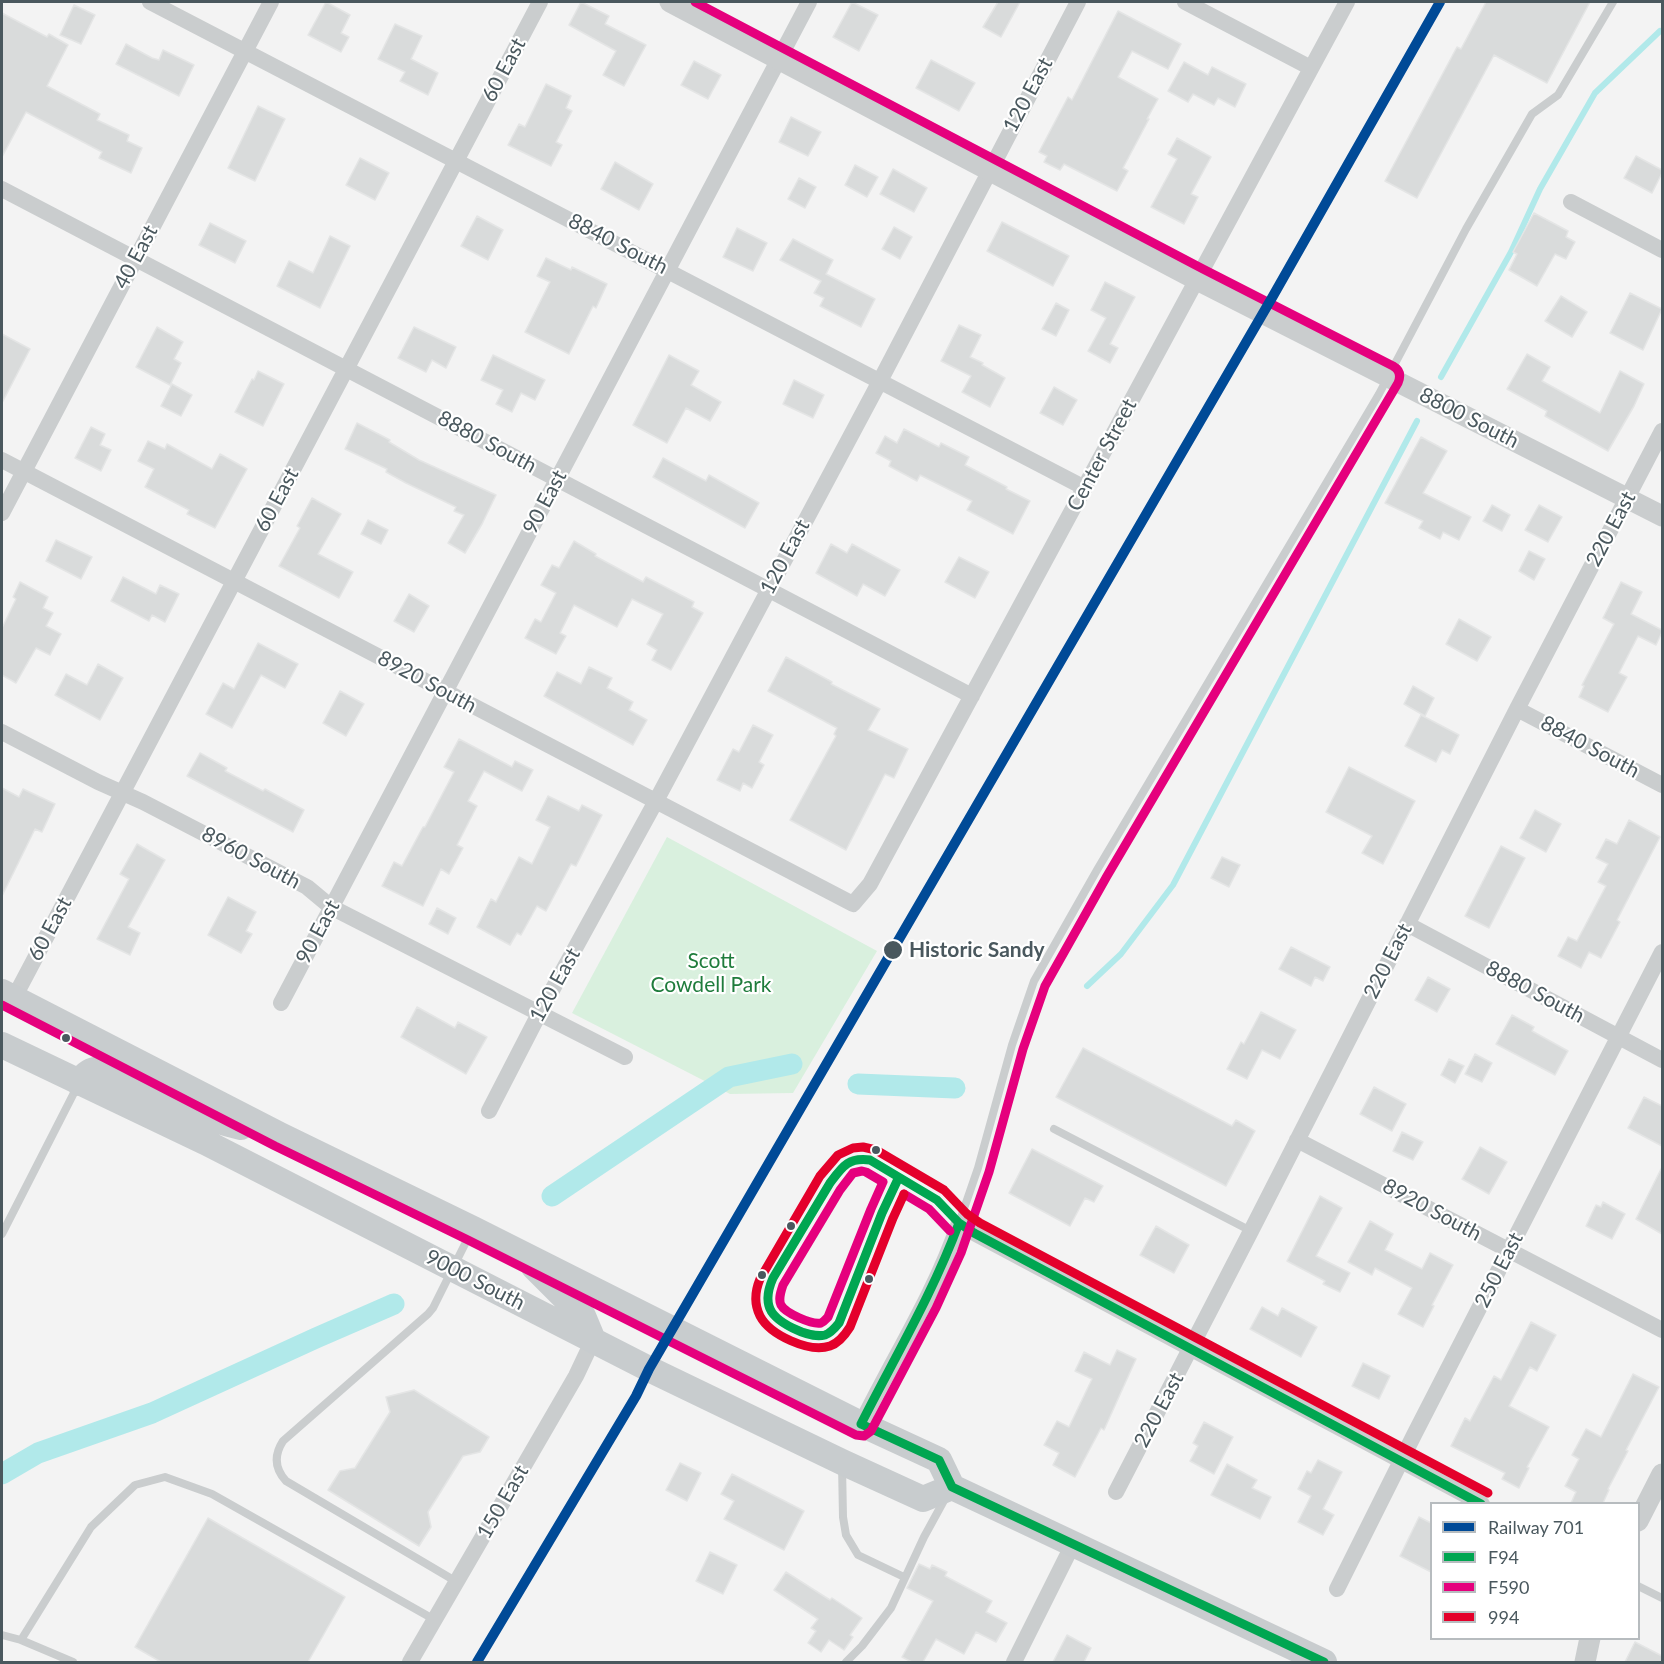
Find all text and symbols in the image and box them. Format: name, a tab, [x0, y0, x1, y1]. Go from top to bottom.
street label: 60 East	[477, 34, 531, 106]
street label: 120 East	[998, 53, 1058, 137]
street label: 8840 South	[564, 208, 672, 280]
street label: 40 East	[109, 221, 163, 293]
street label: 8800 South	[1415, 382, 1523, 454]
street label: Center Street	[1062, 395, 1142, 515]
street label: 8880 South	[433, 405, 541, 479]
street label: 60 East	[250, 464, 304, 536]
street label: 90 East	[518, 466, 572, 538]
street label: 220 East	[1581, 487, 1641, 571]
street label: 120 East	[755, 515, 815, 599]
street label: 8920 South	[373, 645, 481, 719]
street label: 8840 South	[1536, 710, 1644, 784]
street label: 8960 South	[197, 821, 305, 895]
street label: 60 East	[23, 893, 77, 965]
street label: 90 East	[291, 896, 345, 968]
street label: 220 East	[1358, 919, 1418, 1003]
place label: Historic Sandy	[909, 937, 1045, 963]
marker: Historic Sandy	[882, 939, 904, 961]
street label: 120 East	[524, 943, 586, 1027]
park label: Scott Cowdell Park	[650, 948, 772, 998]
street label: 8880 South	[1481, 955, 1589, 1029]
unlabelled marker	[60, 1032, 72, 1044]
unlabelled marker	[870, 1144, 882, 1156]
street label: 8920 South	[1378, 1173, 1486, 1247]
unlabelled marker	[785, 1220, 797, 1232]
street label: 250 East	[1469, 1228, 1529, 1312]
street label: 9000 South	[421, 1244, 529, 1316]
unlabelled marker	[756, 1269, 768, 1281]
unlabelled marker	[863, 1273, 875, 1285]
street label: 220 East	[1129, 1368, 1189, 1452]
street label: 150 East	[472, 1461, 534, 1543]
legend	[1430, 1502, 1640, 1640]
text: Railway 701	[1488, 1516, 1584, 1538]
text: F94	[1488, 1546, 1519, 1568]
text: F590	[1488, 1576, 1530, 1598]
text: 994	[1488, 1606, 1519, 1628]

